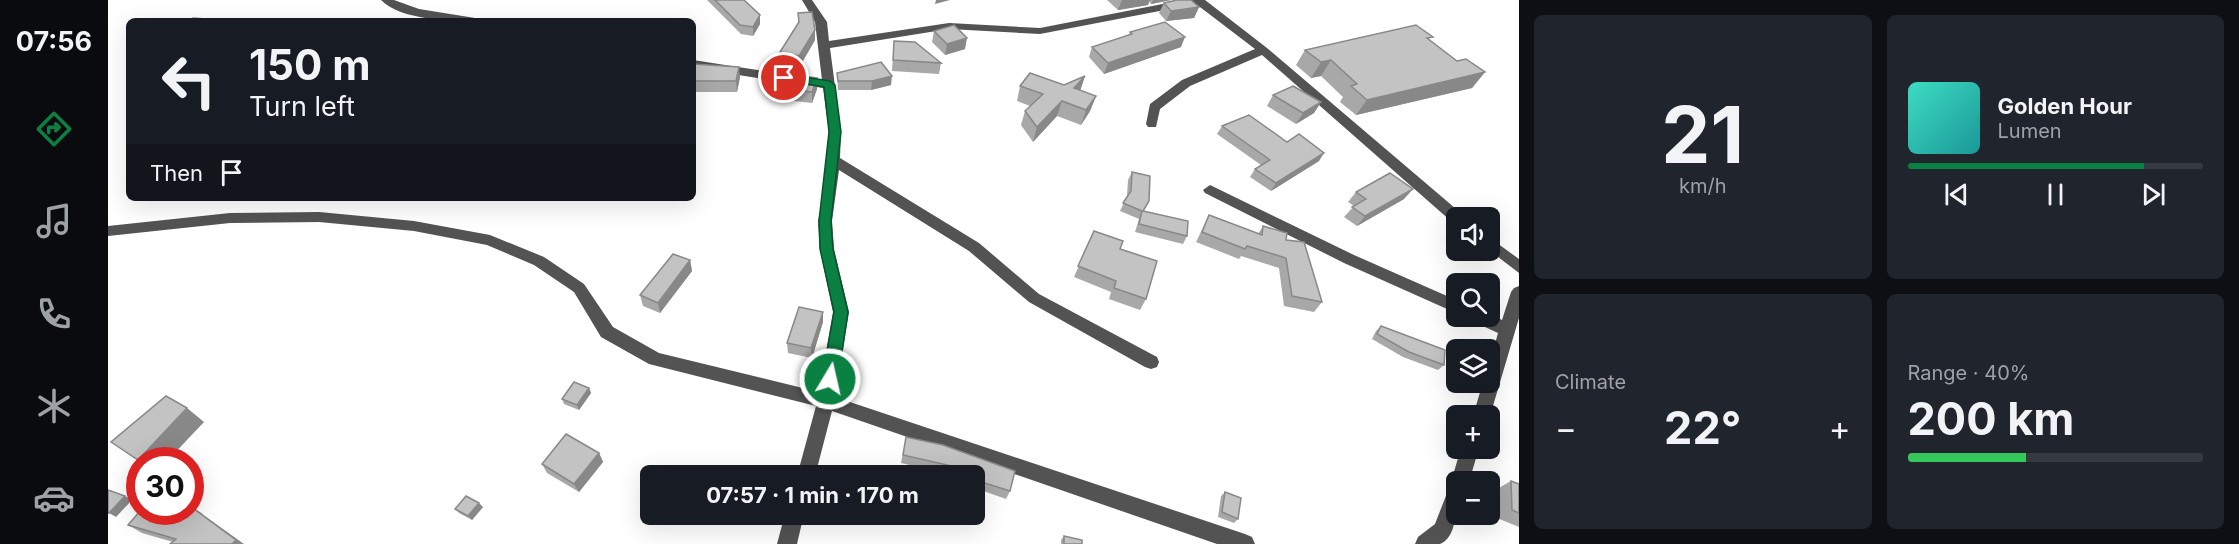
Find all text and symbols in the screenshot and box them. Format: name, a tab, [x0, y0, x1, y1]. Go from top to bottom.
text: 07:56	[16, 25, 92, 58]
text: 150 m	[249, 39, 371, 90]
icon: left	[150, 42, 228, 120]
pin	[758, 52, 809, 103]
icon: arrive	[767, 61, 800, 94]
text: 21	[1661, 87, 1744, 182]
text: Turn left	[249, 90, 355, 123]
text: Golden Hour	[1998, 93, 2132, 119]
icon: directions	[33, 108, 75, 150]
text: Lumen	[1998, 119, 2062, 143]
icon: arrive	[215, 156, 248, 189]
text: Then	[150, 160, 203, 186]
text: km/h	[1679, 174, 1727, 198]
icon: previous	[1940, 178, 1973, 211]
icon: pause	[2039, 178, 2072, 211]
icon: next	[2137, 178, 2170, 211]
icon: music	[33, 200, 75, 242]
map controls	[1446, 207, 1500, 525]
button: sound	[1446, 207, 1500, 261]
button: search	[1446, 273, 1500, 327]
icon: phone	[33, 293, 75, 335]
button: layers	[1446, 339, 1500, 393]
position arrow	[798, 347, 862, 411]
text: Range · 40%	[1908, 361, 2029, 385]
text: Climate	[1555, 370, 1626, 394]
icon: climate	[33, 385, 75, 427]
text: 200 km	[1908, 391, 2074, 446]
text: 22°	[1664, 400, 1741, 455]
button: +	[1446, 405, 1500, 459]
text: −	[1555, 408, 1577, 448]
text: +	[1829, 408, 1851, 448]
speed limit sign: 30	[126, 447, 204, 525]
button: −	[1446, 471, 1500, 525]
icon: car	[33, 477, 75, 519]
text: 07:57 · 1 min · 170 m	[706, 482, 919, 508]

